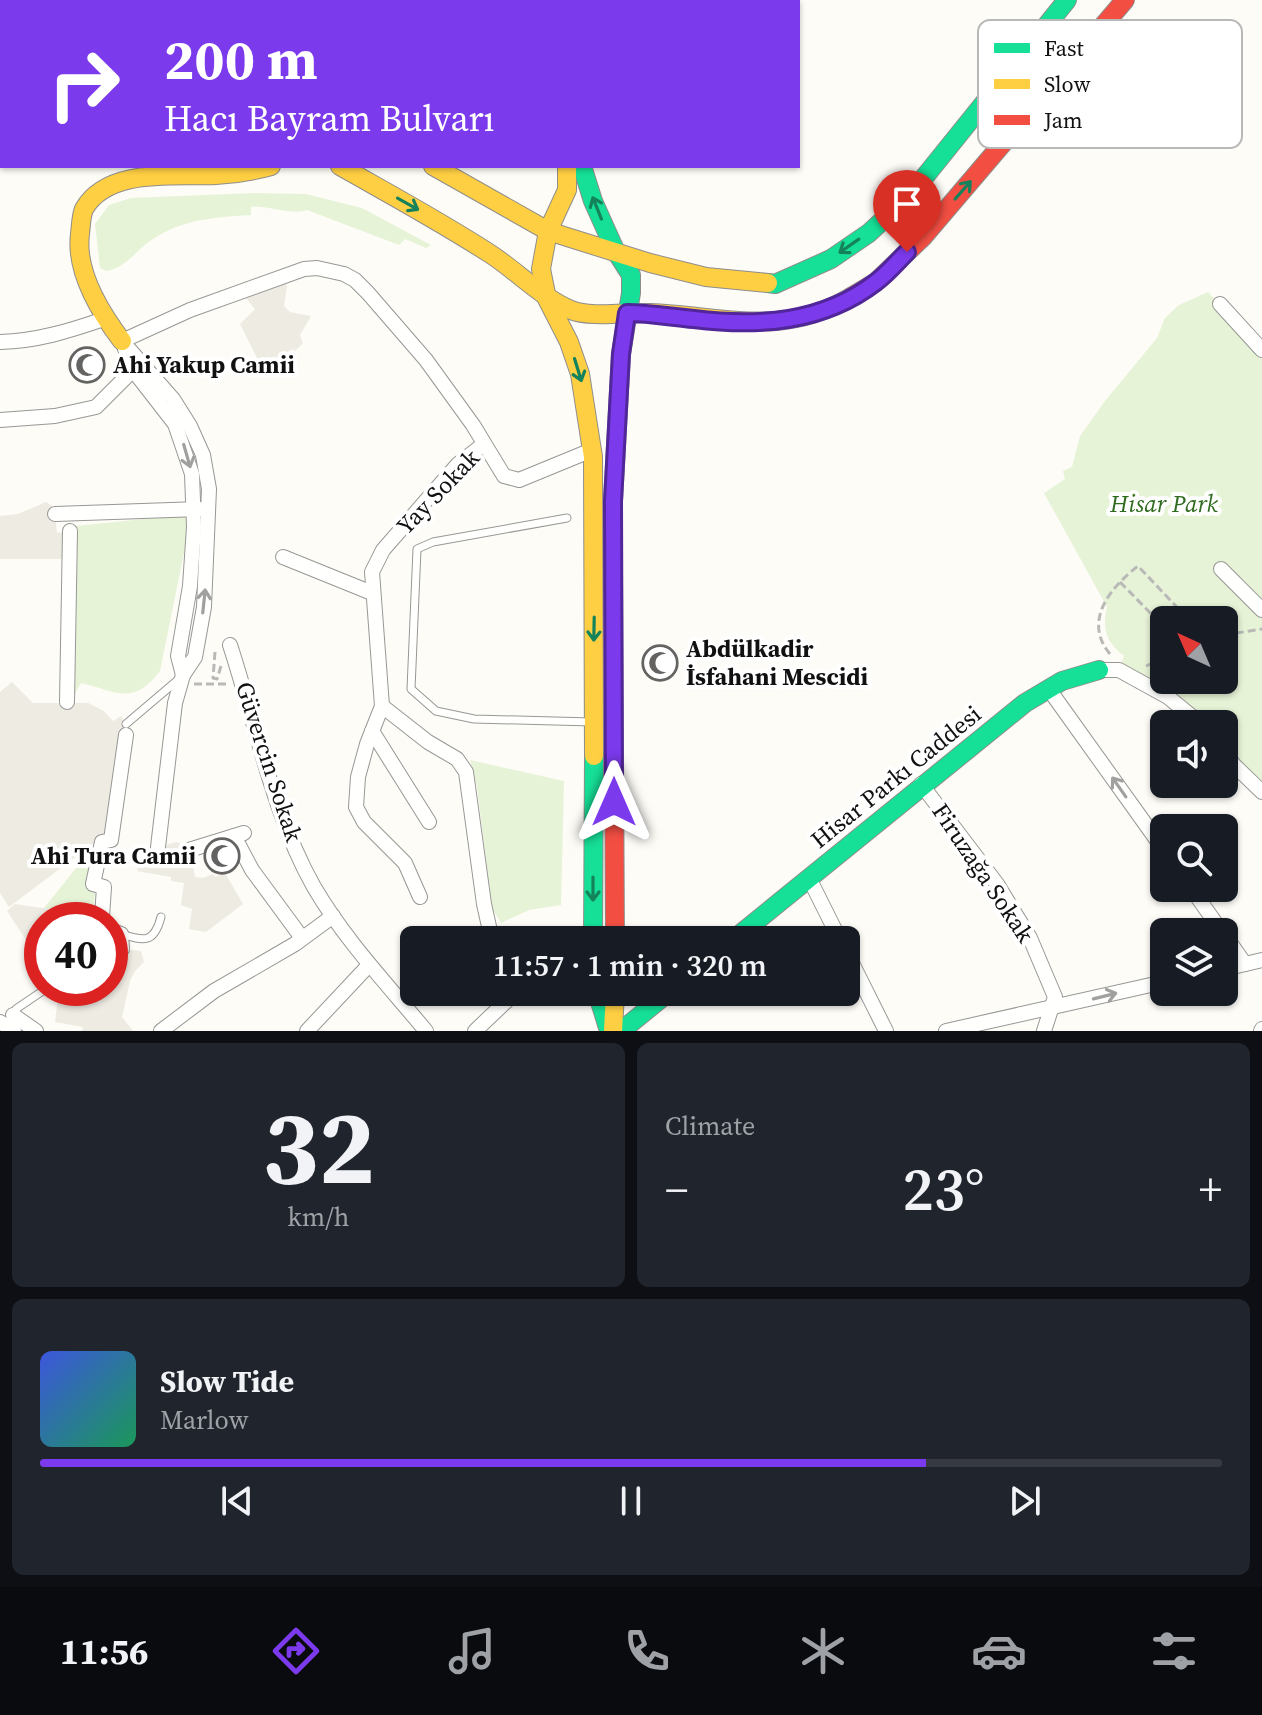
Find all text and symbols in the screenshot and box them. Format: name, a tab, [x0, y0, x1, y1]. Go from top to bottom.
legend	[978, 20, 1242, 148]
text: 200 m	[164, 21, 318, 98]
icon: right	[32, 32, 136, 136]
text: Fast	[1044, 33, 1085, 63]
text: Slow	[1044, 69, 1091, 99]
text: Hacı Bayram Bulvarı	[164, 94, 494, 143]
text: Jam	[1043, 105, 1083, 135]
pin	[873, 170, 941, 252]
one-way arrow	[954, 180, 972, 201]
icon: arrive	[885, 182, 929, 226]
one-way arrow	[396, 196, 419, 212]
one-way arrow	[589, 196, 603, 221]
one-way arrow	[839, 238, 861, 254]
mosque icon: Ahi Yakup Camii	[68, 346, 106, 384]
place label: Ahi Yakup Camii	[113, 348, 295, 381]
one-way arrow	[571, 357, 586, 383]
street label: Yay Sokak	[389, 441, 487, 542]
one-way arrow	[180, 443, 195, 469]
park label: Hisar Park	[1109, 487, 1219, 520]
one-way arrow	[197, 588, 212, 615]
north arrow	[1150, 606, 1238, 694]
map controls	[1150, 606, 1238, 1006]
one-way arrow	[587, 615, 602, 642]
place label: Abdülkadir İsfahani Mescidi	[686, 632, 869, 693]
mosque icon: Abdülkadir İsfahani Mescidi	[641, 644, 679, 682]
street label: Güvercin Sokak	[228, 678, 311, 847]
street label: Hisar Parkı Caddesi	[803, 697, 988, 856]
button: sound	[1150, 710, 1238, 798]
position arrow	[572, 760, 656, 844]
one-way arrow	[1111, 776, 1127, 798]
street label: Firuzağa Sokak	[925, 797, 1043, 950]
button: search	[1150, 814, 1238, 902]
mosque icon: Ahi Tura Camii	[203, 837, 241, 875]
place label: Ahi Tura Camii	[31, 839, 196, 872]
one-way arrow	[585, 875, 601, 902]
speed limit sign: 40	[24, 902, 128, 1006]
button: layers	[1150, 918, 1238, 1006]
text: 11:57 · 1 min · 320 m	[493, 945, 767, 986]
one-way arrow	[1091, 988, 1117, 1003]
text: 32	[262, 1075, 375, 1218]
text: Climate	[665, 1108, 755, 1144]
text: 23°	[902, 1148, 985, 1230]
text: −	[665, 1159, 688, 1220]
text: +	[1199, 1159, 1222, 1220]
text: km/h	[288, 1199, 349, 1235]
text: Slow Tide	[160, 1361, 294, 1402]
text: Marlow	[160, 1402, 249, 1438]
icon: previous	[215, 1479, 259, 1523]
icon: pause	[609, 1479, 653, 1523]
icon: next	[1003, 1479, 1047, 1523]
icon: directions	[268, 1623, 324, 1679]
icon: music	[444, 1623, 500, 1679]
icon: phone	[619, 1623, 675, 1679]
icon: climate	[795, 1623, 851, 1679]
icon: car	[971, 1623, 1027, 1679]
icon: filters	[1146, 1623, 1202, 1679]
text: 11:56	[60, 1627, 149, 1676]

